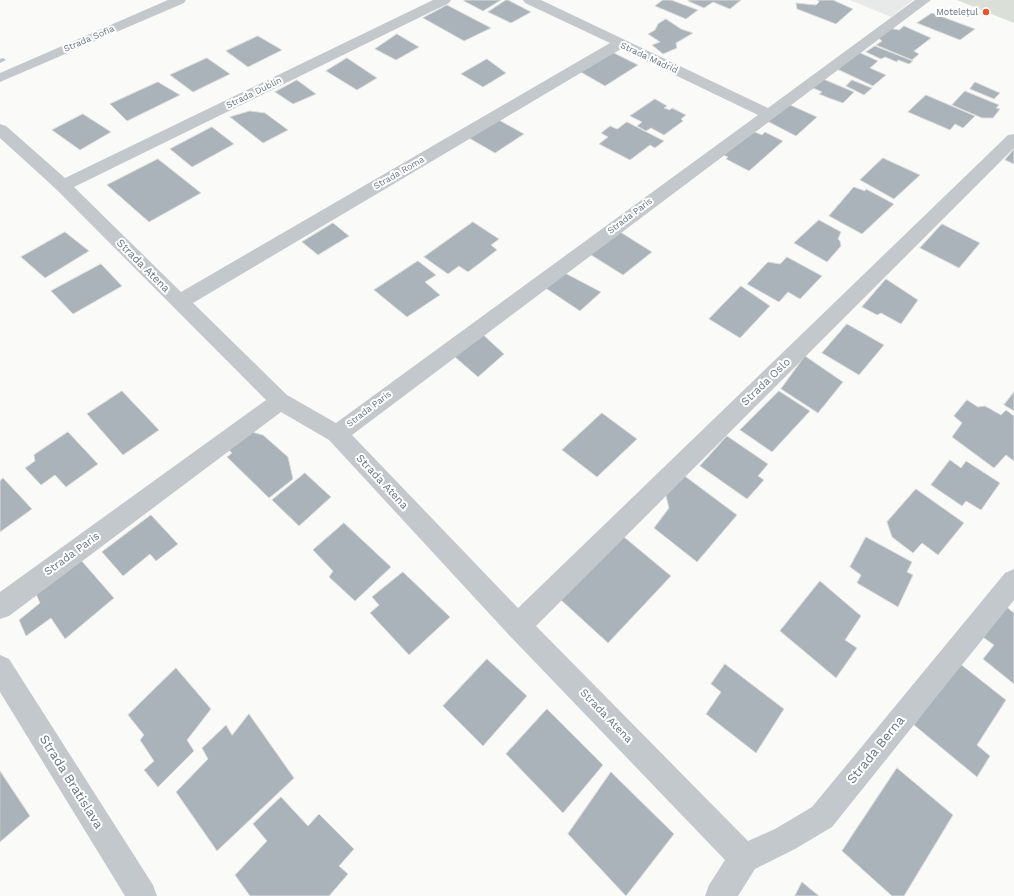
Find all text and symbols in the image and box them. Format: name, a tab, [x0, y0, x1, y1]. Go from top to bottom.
place label: Motelețul	[936, 7, 978, 17]
marker: Motelețul	[981, 7, 991, 17]
street label: Strada Sofia	[62, 23, 116, 55]
street label: Strada Madrid	[619, 40, 679, 76]
street label: Strada Dublin	[224, 75, 284, 111]
street label: Strada Roma	[372, 154, 426, 192]
street label: Strada Paris	[605, 196, 655, 236]
street label: Strada Atena	[114, 237, 172, 295]
street label: Strada Oslo	[739, 355, 793, 409]
street label: Strada Paris	[344, 389, 394, 429]
street label: Strada Atena	[353, 452, 411, 512]
street label: Strada Paris	[42, 529, 102, 579]
street label: Strada Atena	[577, 686, 635, 746]
street label: Strada Berna	[844, 713, 908, 787]
street label: Strada Bratislava	[36, 732, 106, 832]

